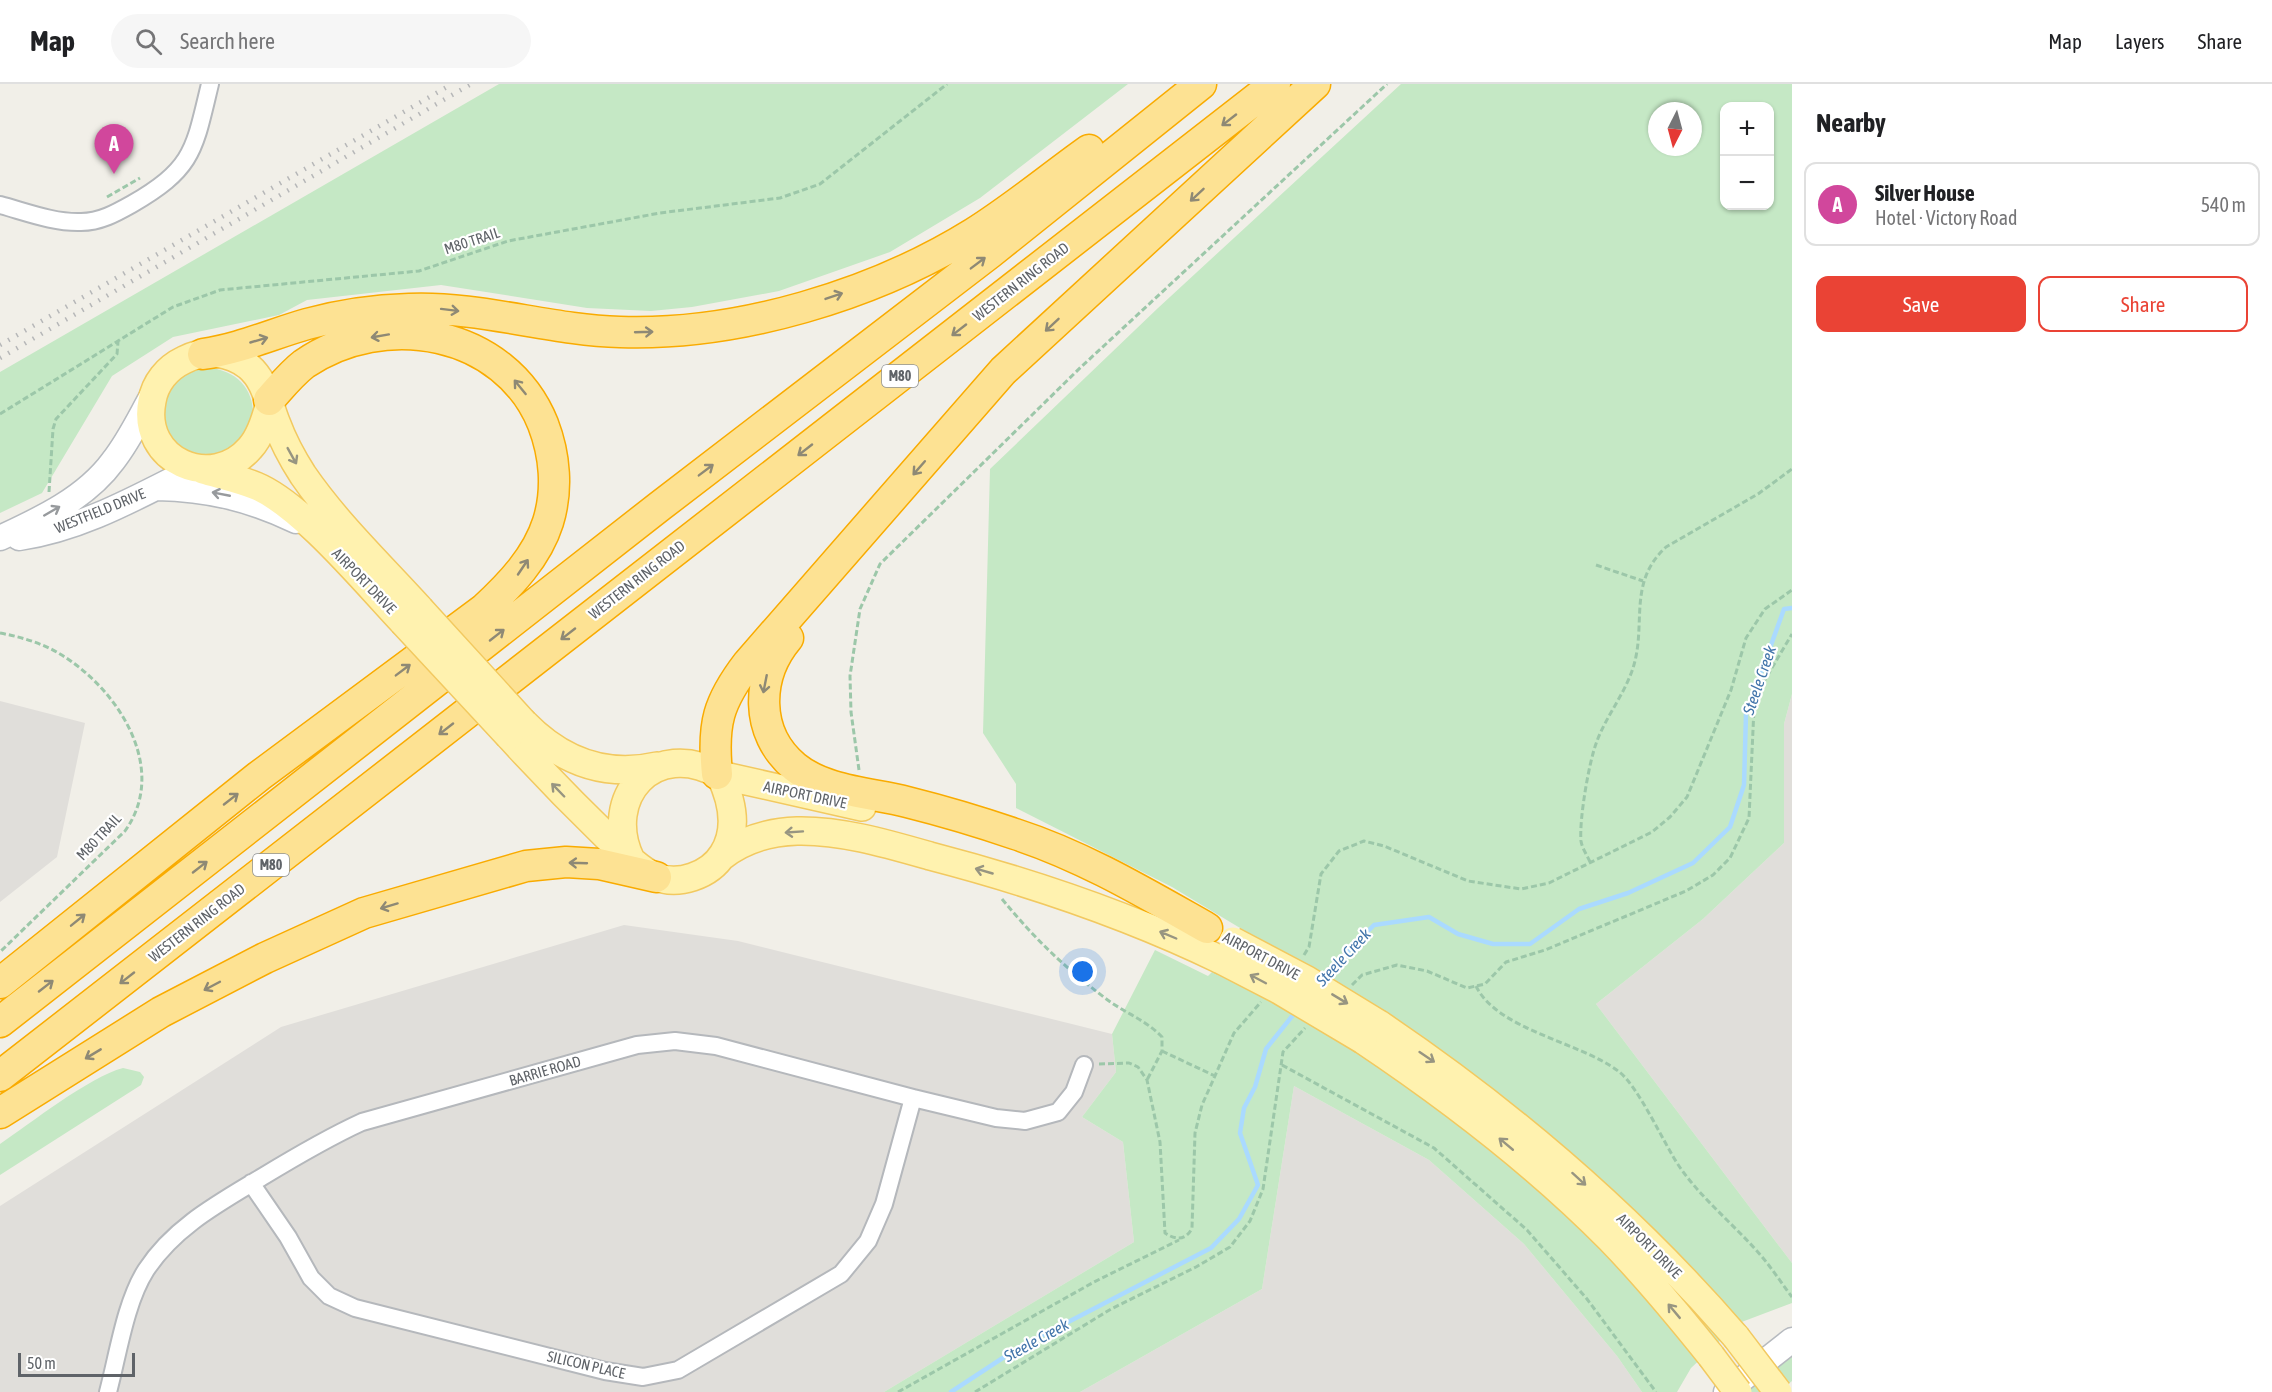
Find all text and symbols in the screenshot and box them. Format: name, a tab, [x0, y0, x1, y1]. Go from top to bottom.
search box	[111, 14, 531, 68]
text: Map	[30, 25, 75, 57]
icon: search	[132, 25, 165, 58]
text: Search here	[180, 28, 275, 54]
text: Map	[2048, 29, 2082, 53]
text: Layers	[2115, 29, 2165, 53]
text: Share	[2198, 29, 2242, 53]
north arrow	[1648, 102, 1702, 156]
map controls	[1720, 102, 1774, 210]
button: +	[1720, 102, 1774, 156]
text: Nearby	[1816, 108, 1886, 138]
one-way arrow	[1221, 114, 1237, 127]
pin: A	[94, 124, 134, 174]
button: −	[1720, 156, 1774, 210]
text: Silver House	[1875, 180, 1975, 206]
one-way arrow	[1189, 188, 1204, 202]
text: A	[1833, 193, 1842, 216]
text: 540 m	[2201, 193, 2246, 216]
text: Hotel · Victory Road	[1875, 206, 2018, 229]
street label: M80 TRAIL	[442, 224, 502, 257]
street label: WESTERN RING ROAD	[969, 239, 1072, 324]
one-way arrow	[970, 256, 986, 269]
button: Save	[1816, 276, 2026, 332]
button: Share	[2038, 276, 2248, 332]
one-way arrow	[825, 290, 843, 301]
one-way arrow	[440, 305, 460, 316]
one-way arrow	[1044, 318, 1059, 332]
one-way arrow	[951, 324, 967, 337]
one-way arrow	[633, 326, 653, 338]
one-way arrow	[371, 331, 391, 342]
one-way arrow	[250, 334, 269, 345]
road number: M80	[882, 365, 918, 387]
one-way arrow	[514, 379, 527, 395]
one-way arrow	[797, 443, 813, 456]
one-way arrow	[286, 447, 298, 464]
one-way arrow	[912, 460, 926, 475]
one-way arrow	[698, 464, 714, 477]
street label: WESTFIELD DRIVE	[52, 484, 148, 536]
one-way arrow	[212, 488, 232, 499]
one-way arrow	[43, 505, 60, 517]
street label: WESTERN RING ROAD	[585, 537, 688, 622]
street label: AIRPORT DRIVE	[329, 544, 400, 617]
one-way arrow	[517, 558, 530, 575]
one-way arrow	[560, 627, 576, 640]
one-way arrow	[489, 628, 505, 641]
water label: Steele Creek	[1739, 642, 1779, 718]
one-way arrow	[394, 664, 410, 676]
one-way arrow	[759, 674, 770, 693]
one-way arrow	[438, 722, 454, 735]
street label: AIRPORT DRIVE	[762, 777, 849, 812]
one-way arrow	[551, 783, 566, 798]
one-way arrow	[222, 792, 238, 805]
street label: M80 TRAIL	[73, 810, 125, 863]
one-way arrow	[785, 826, 805, 837]
road number: M80	[253, 854, 289, 876]
one-way arrow	[569, 857, 589, 868]
one-way arrow	[192, 860, 208, 873]
one-way arrow	[975, 865, 994, 876]
street label: WESTERN RING ROAD	[145, 880, 248, 965]
one-way arrow	[380, 901, 399, 912]
one-way arrow	[70, 913, 86, 926]
water label: Steele Creek	[1311, 924, 1375, 990]
street label: AIRPORT DRIVE	[1220, 928, 1303, 983]
one-way arrow	[1160, 929, 1178, 941]
your location	[1068, 957, 1097, 986]
one-way arrow	[119, 972, 135, 984]
one-way arrow	[1249, 972, 1267, 984]
one-way arrow	[38, 980, 54, 993]
one-way arrow	[204, 980, 221, 992]
one-way arrow	[1331, 994, 1348, 1006]
one-way arrow	[85, 1048, 102, 1060]
one-way arrow	[1418, 1051, 1435, 1063]
street label: BARRIE ROAD	[507, 1052, 583, 1089]
one-way arrow	[1498, 1138, 1514, 1151]
one-way arrow	[1571, 1172, 1586, 1186]
street label: AIRPORT DRIVE	[1614, 1210, 1686, 1282]
one-way arrow	[1667, 1304, 1681, 1319]
water label: Steele Creek	[999, 1314, 1072, 1366]
street label: SILICON PLACE	[545, 1347, 627, 1382]
scale bar	[18, 1350, 135, 1378]
text: 50 m	[27, 1354, 56, 1372]

